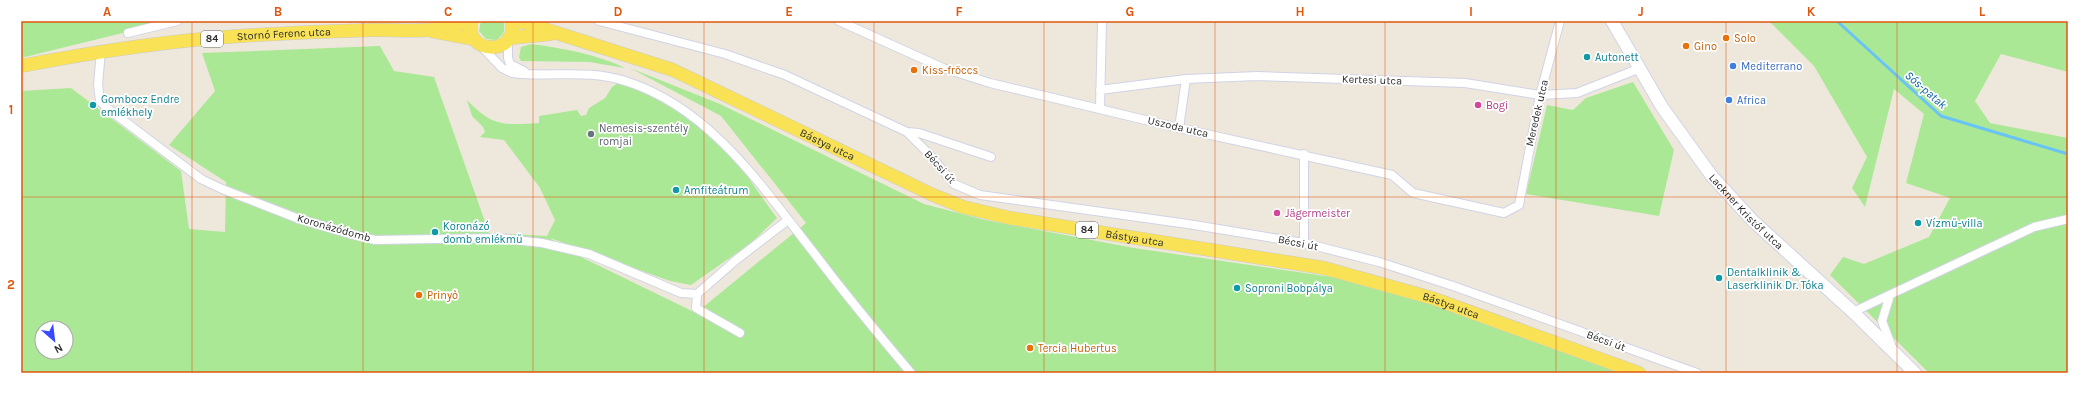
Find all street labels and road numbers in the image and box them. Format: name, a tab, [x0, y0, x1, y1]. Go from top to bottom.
street label: Stornó Ferenc utca	[236, 25, 331, 43]
road number: 84	[201, 31, 223, 47]
street label: Kertesi utca	[1342, 72, 1402, 88]
street label: Meredek utca	[1523, 78, 1551, 148]
street label: Uszoda utca	[1146, 114, 1210, 140]
street label: Bástya utca	[798, 126, 857, 163]
street label: Bécsi út	[922, 148, 958, 186]
street label: Lackner Kristóf utca	[1706, 171, 1786, 252]
street label: Koronázódomb	[296, 211, 372, 245]
road number: 84	[1076, 222, 1098, 238]
street label: Bástya utca	[1104, 227, 1165, 249]
street label: Bécsi út	[1277, 233, 1319, 253]
street label: Bástya utca	[1421, 289, 1481, 321]
street label: Bécsi út	[1585, 328, 1627, 354]

